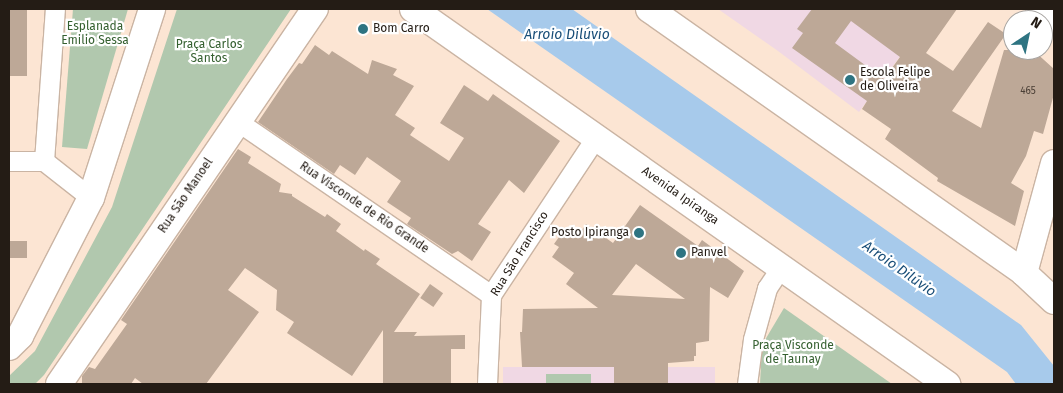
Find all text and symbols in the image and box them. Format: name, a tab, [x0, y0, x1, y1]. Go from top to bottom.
north arrow	[1003, 10, 1053, 60]
text: N	[1027, 13, 1045, 33]
park label: Esplanada Emilio Sessa	[61, 20, 129, 48]
place label: Bom Carro	[373, 22, 430, 36]
marker: Bom Carro	[357, 23, 369, 35]
water label: Arroio Dilúvio	[524, 27, 610, 43]
park label: Praça Carlos Santos	[176, 38, 242, 66]
place label: Escola Felipe de Oliveira	[860, 66, 930, 94]
marker: Escola Felipe de Oliveira	[844, 74, 856, 86]
house number: 465	[1020, 86, 1036, 98]
street label: Rua São Manoel	[156, 156, 216, 236]
street label: Rua Visconde de Rio Grande	[297, 159, 431, 257]
street label: Avenida Ipiranga	[639, 164, 721, 228]
street label: Rua São Francisco	[488, 209, 552, 299]
place label: Posto Ipiranga	[551, 226, 629, 240]
marker: Posto Ipiranga	[633, 227, 645, 239]
water label: Arroio Dilúvio	[859, 238, 939, 300]
place label: Panvel	[691, 246, 727, 260]
marker: Panvel	[675, 247, 687, 259]
park label: Praça Visconde de Taunay	[752, 339, 834, 367]

